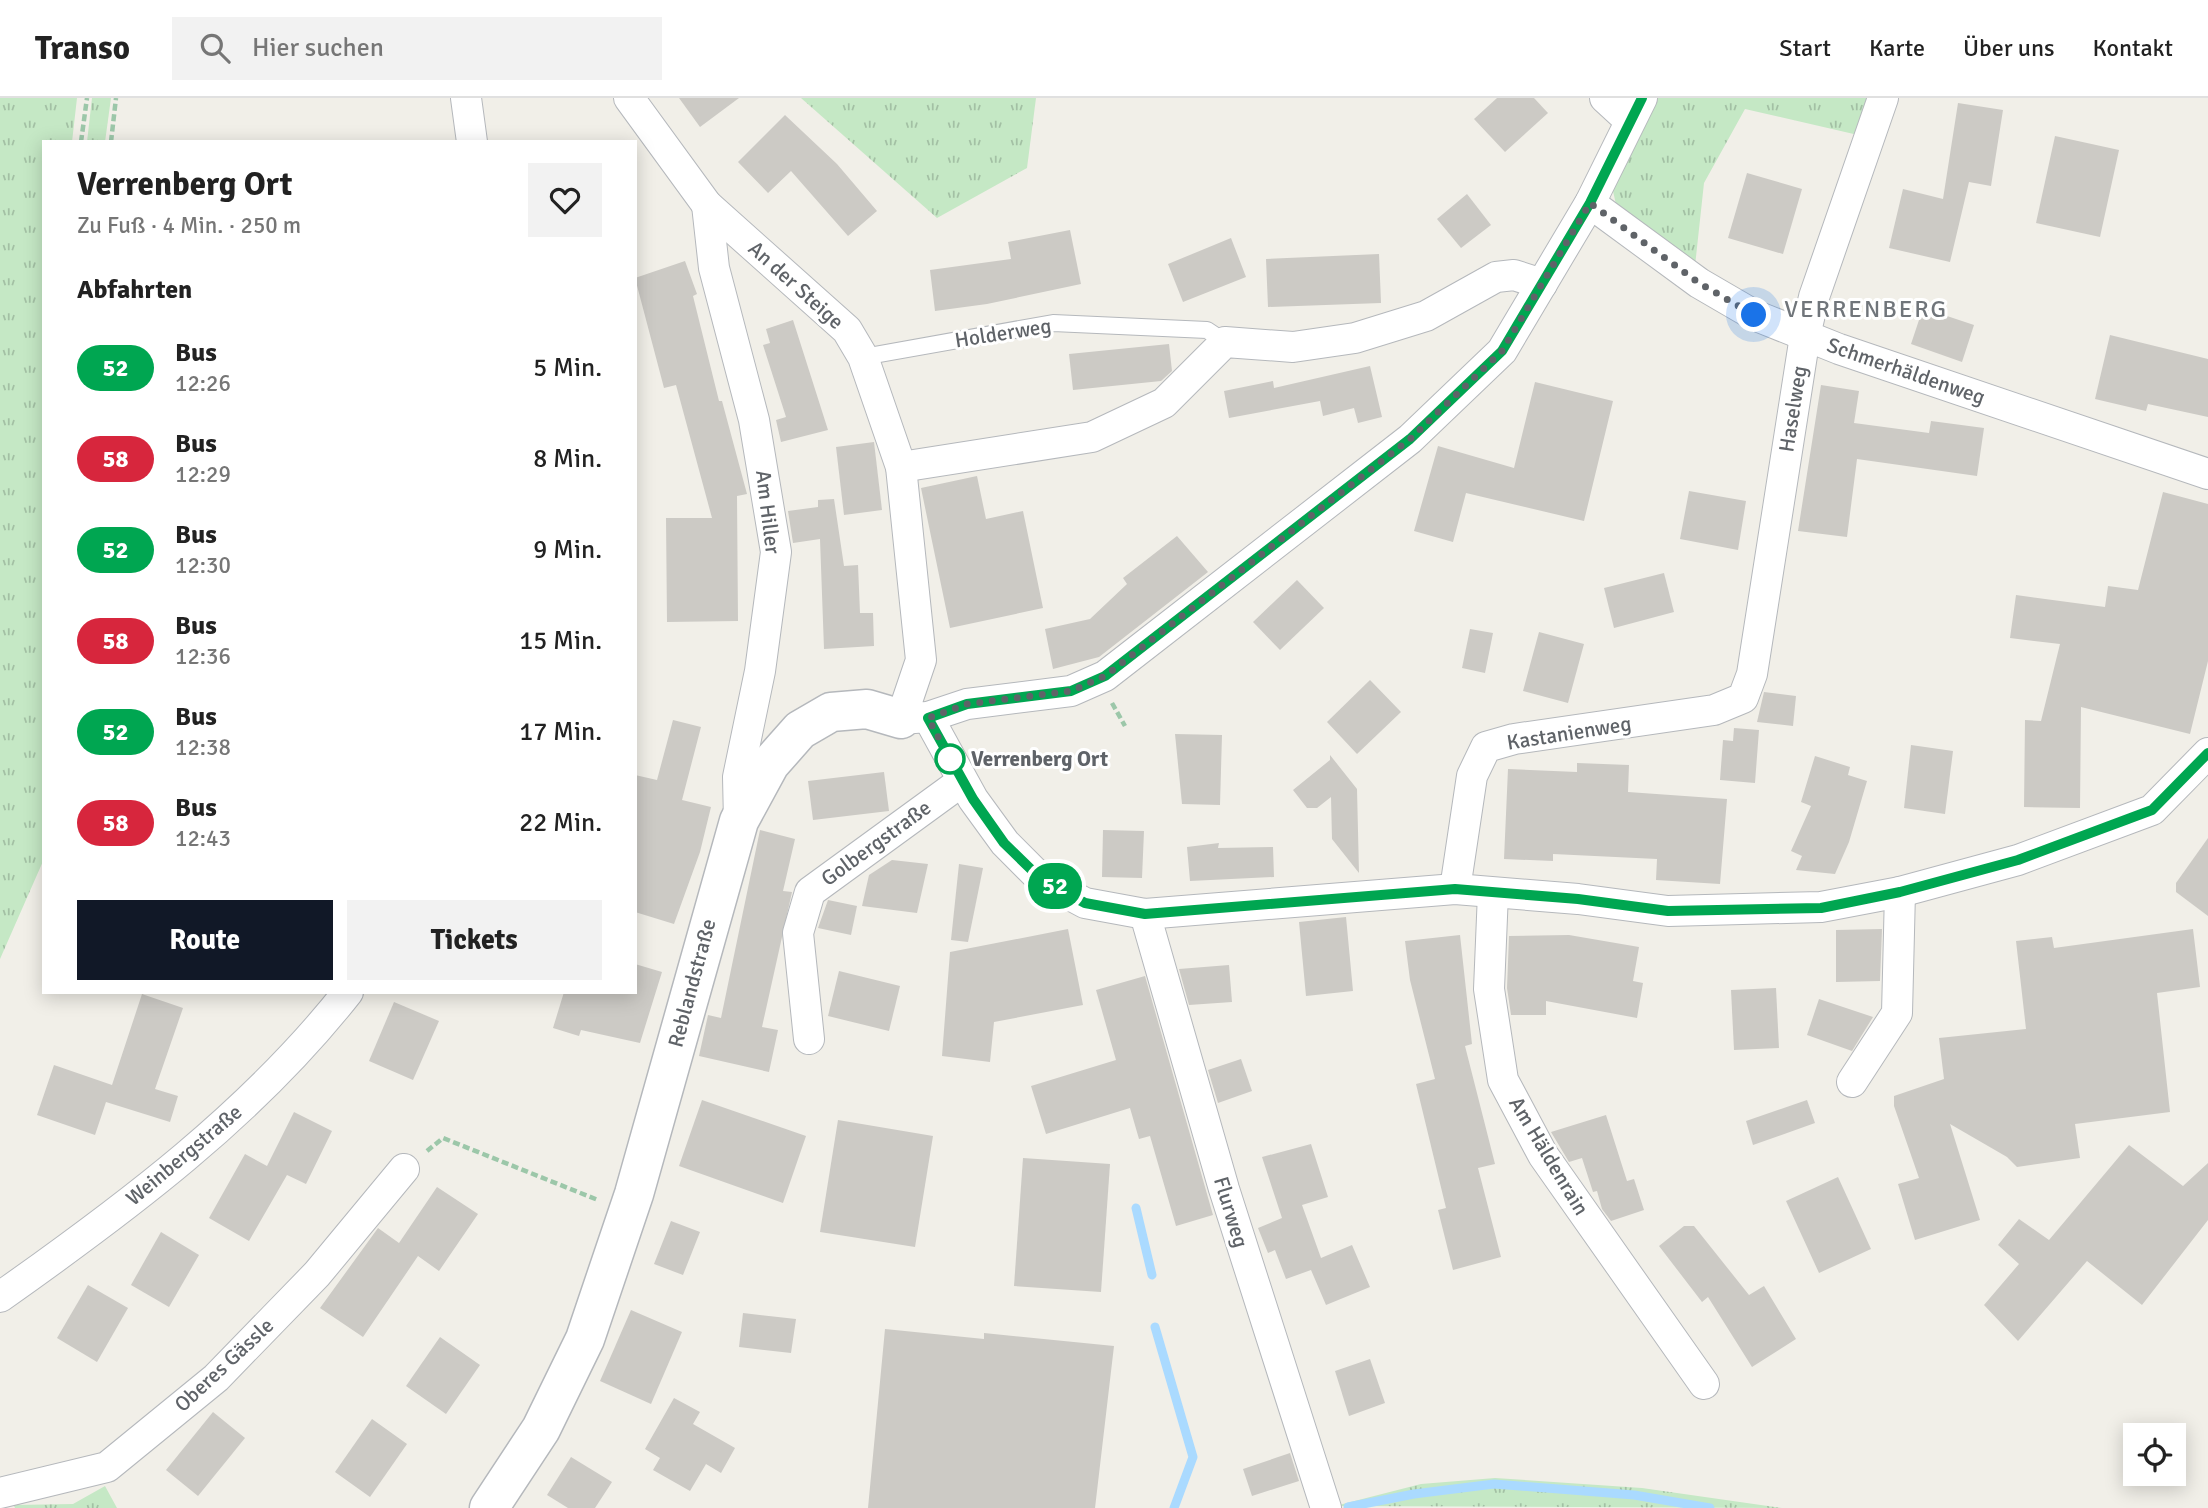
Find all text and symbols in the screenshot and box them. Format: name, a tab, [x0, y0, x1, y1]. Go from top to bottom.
search box	[172, 17, 662, 80]
text: Transo	[35, 28, 130, 69]
icon: search	[196, 29, 234, 67]
text: Hier suchen	[252, 32, 384, 64]
text: Start	[1779, 33, 1831, 63]
text: Karte	[1869, 33, 1925, 63]
text: Über uns	[1963, 33, 2055, 63]
text: Kontakt	[2093, 33, 2173, 63]
button: heart	[528, 163, 602, 237]
text: Verrenberg Ort	[77, 164, 292, 205]
text: Zu Fuß · 4 Min. · 250 m	[77, 211, 301, 240]
street label: An der Steige	[743, 235, 849, 335]
text: Abfahrten	[77, 274, 192, 306]
district label: VERRENBERG	[1784, 294, 1948, 324]
your location	[1736, 297, 1771, 332]
street label: Holderweg	[953, 313, 1053, 353]
street label: Schmerhäldenweg	[1824, 332, 1988, 410]
text: Bus	[175, 337, 217, 369]
text: 5 Min.	[533, 352, 602, 384]
text: 52	[103, 353, 128, 383]
street label: Haselweg	[1773, 364, 1813, 454]
text: 12:26	[175, 369, 231, 398]
text: Bus	[175, 428, 217, 460]
text: 8 Min.	[533, 443, 602, 475]
text: 58	[103, 444, 128, 474]
text: 12:29	[175, 460, 231, 489]
street label: Am Hiller	[750, 469, 786, 556]
text: Bus	[175, 519, 217, 551]
text: 9 Min.	[533, 534, 602, 566]
text: 52	[103, 535, 128, 565]
text: 12:30	[175, 551, 231, 580]
text: Bus	[175, 610, 217, 642]
text: 15 Min.	[519, 625, 602, 657]
text: 58	[103, 626, 128, 656]
text: 12:36	[175, 642, 231, 671]
text: Bus	[175, 701, 217, 733]
street label: Kastanienweg	[1505, 710, 1633, 756]
text: 17 Min.	[519, 716, 602, 748]
text: 52	[103, 717, 128, 747]
text: 12:38	[175, 733, 231, 762]
marker: Verrenberg Ort	[935, 744, 965, 774]
place label: Verrenberg Ort	[971, 746, 1108, 772]
text: Bus	[175, 792, 217, 824]
street label: Golbergstraße	[816, 795, 936, 891]
text: 22 Min.	[519, 807, 602, 839]
text: 58	[103, 808, 128, 838]
text: 12:43	[175, 824, 231, 853]
line badge: 52	[1024, 863, 1086, 909]
text: 52	[1042, 871, 1068, 901]
button: Route	[77, 900, 333, 980]
button: Tickets	[347, 900, 602, 980]
street label: Reblandstraße	[662, 916, 722, 1050]
street label: Am Häldenrain	[1503, 1092, 1595, 1220]
street label: Weinbergstraße	[121, 1099, 247, 1211]
street label: Flurweg	[1208, 1173, 1254, 1251]
street label: Oberes Gässle	[169, 1313, 279, 1417]
map controls	[2123, 1423, 2186, 1486]
button: locate	[2123, 1423, 2186, 1486]

